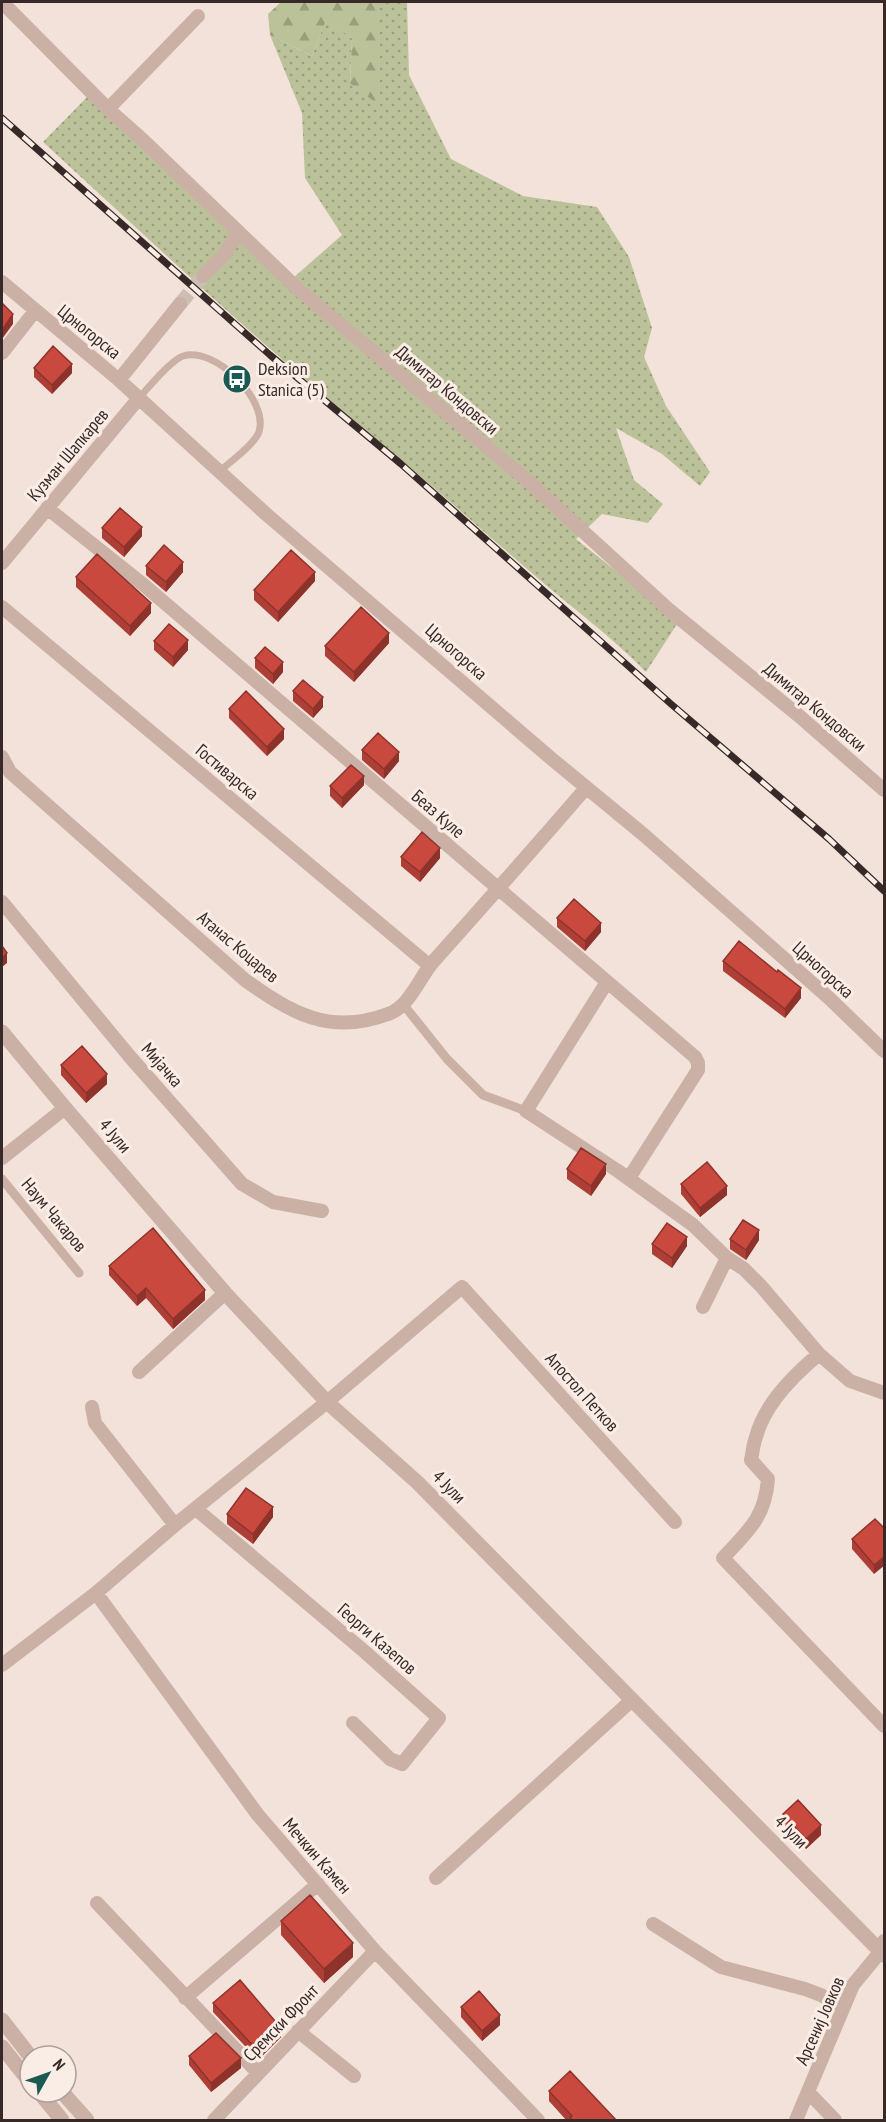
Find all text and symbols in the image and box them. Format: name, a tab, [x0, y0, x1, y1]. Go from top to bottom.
street label: Црногорска	[53, 299, 126, 364]
street label: Димитар Кондовски	[391, 340, 504, 439]
place label: Deksion Stanica (5)	[258, 357, 324, 401]
bus stop icon: Deksion Stanica (5)	[221, 363, 253, 395]
street label: Кузман Шапкарев	[22, 404, 113, 506]
street label: Црногорска	[421, 618, 492, 685]
street label: Димитар Кондовски	[759, 657, 872, 756]
street label: Гостиварска	[191, 739, 264, 805]
street label: Беаз Куле	[407, 784, 470, 843]
street label: Атанас Коцарев	[193, 906, 284, 988]
street label: Црногорска	[788, 936, 859, 1003]
street label: Мијачка	[137, 1038, 188, 1092]
street label: 4 Јули	[94, 1114, 137, 1158]
street label: Наум Чакаров	[17, 1173, 92, 1256]
street label: Апостол Петков	[541, 1347, 624, 1436]
street label: 4 Јули	[428, 1465, 471, 1508]
street label: Георги Казепов	[333, 1598, 422, 1679]
street label: 4 Јули	[770, 1810, 813, 1853]
street label: Мечкин Камен	[278, 1813, 357, 1898]
street label: Арсениј Јовков	[790, 1973, 849, 2069]
street label: Сремски Фронт	[238, 1979, 323, 2066]
north arrow	[18, 2044, 78, 2104]
text: N	[49, 2055, 70, 2074]

